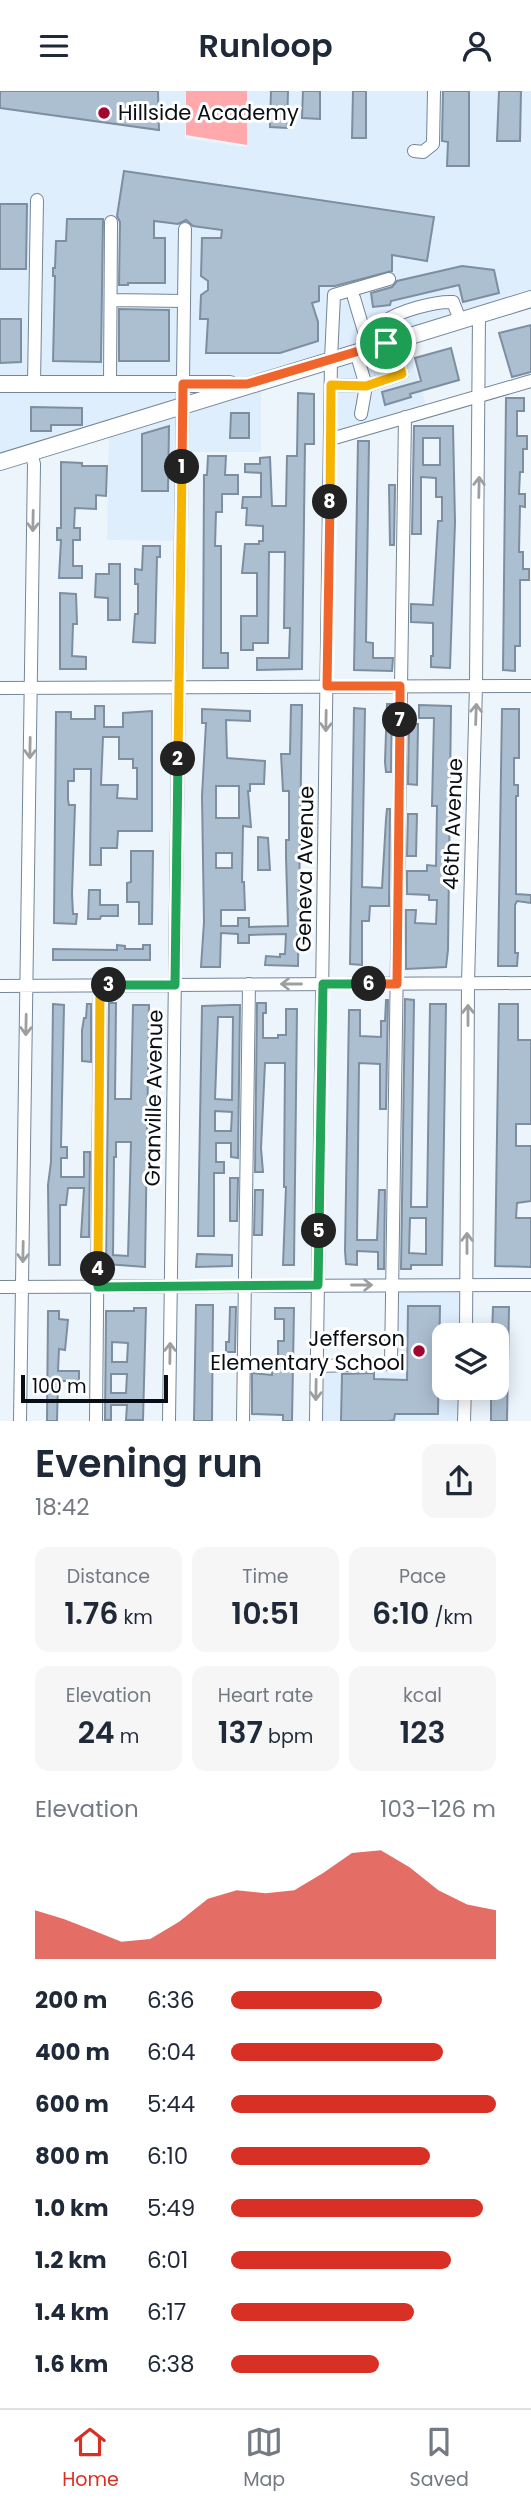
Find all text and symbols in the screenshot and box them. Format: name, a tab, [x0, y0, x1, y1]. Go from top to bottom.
text: Runloop	[198, 23, 333, 68]
icon: menu	[35, 27, 73, 65]
icon: person	[458, 27, 496, 65]
place label: Hillside Academy	[118, 98, 299, 127]
marker: Hillside Academy	[96, 105, 112, 121]
pin	[356, 313, 416, 373]
icon: arrive	[367, 324, 405, 362]
pin: 1	[164, 449, 200, 485]
text: 1	[178, 453, 185, 480]
one-way arrow	[472, 475, 486, 498]
pin: 8	[312, 485, 348, 519]
text: 8	[323, 488, 336, 515]
one-way arrow	[26, 509, 40, 532]
pin: 7	[382, 703, 418, 737]
one-way arrow	[469, 703, 482, 726]
text: 7	[394, 706, 405, 733]
one-way arrow	[320, 710, 333, 733]
one-way arrow	[24, 736, 37, 759]
pin: 2	[160, 741, 196, 777]
text: 2	[172, 745, 183, 772]
street label: 46th Avenue	[436, 757, 469, 890]
street label: Geneva Avenue	[289, 786, 320, 952]
pin: 3	[92, 967, 126, 1003]
pin: 6	[352, 967, 386, 1001]
text: 6	[362, 970, 375, 997]
text: 3	[103, 971, 114, 998]
one-way arrow	[280, 977, 303, 991]
one-way arrow	[461, 1004, 475, 1027]
street label: Granville Avenue	[137, 1009, 170, 1187]
one-way arrow	[19, 1013, 33, 1036]
pin: 5	[302, 1213, 336, 1249]
text: 5	[312, 1217, 325, 1244]
one-way arrow	[460, 1231, 474, 1254]
one-way arrow	[16, 1240, 30, 1263]
pin: 4	[80, 1251, 116, 1287]
text: 4	[91, 1255, 104, 1282]
one-way arrow	[350, 1278, 373, 1292]
map controls	[432, 1323, 509, 1400]
button: layers	[432, 1323, 509, 1400]
place label: Jefferson Elementary School	[210, 1324, 405, 1377]
one-way arrow	[163, 1342, 177, 1365]
marker: Jefferson Elementary School	[411, 1343, 427, 1359]
scale bar	[21, 1372, 168, 1404]
text: 100 m	[32, 1373, 87, 1400]
one-way arrow	[310, 1378, 323, 1401]
text: Evening run	[35, 1437, 263, 1490]
button: share	[422, 1444, 496, 1518]
text: 18:42	[35, 1491, 89, 1523]
text: Distance	[67, 1563, 150, 1590]
text: Time	[242, 1563, 289, 1590]
text: Pace	[399, 1563, 446, 1590]
text: 1.76	[64, 1592, 118, 1635]
text: 10:51	[231, 1592, 300, 1635]
text: 6:10	[372, 1592, 429, 1635]
text: km	[118, 1604, 153, 1631]
text: /km	[429, 1604, 473, 1631]
text: Elevation	[66, 1682, 151, 1709]
text: Heart rate	[218, 1682, 313, 1709]
text: kcal	[403, 1682, 442, 1709]
text: 24	[78, 1711, 115, 1754]
text: 137	[218, 1711, 263, 1754]
text: 123	[399, 1711, 446, 1754]
text: m	[115, 1723, 139, 1750]
text: bpm	[263, 1723, 313, 1750]
text: Elevation	[35, 1793, 139, 1825]
text: 103–126 m	[380, 1793, 496, 1825]
text: 200 m	[35, 1984, 107, 2016]
text: 6:36	[147, 1984, 195, 2016]
text: 400 m	[35, 2036, 110, 2068]
text: 6:04	[147, 2036, 195, 2068]
text: 600 m	[35, 2088, 109, 2120]
text: 5:44	[147, 2088, 195, 2120]
text: 800 m	[35, 2140, 109, 2172]
text: 6:10	[147, 2140, 188, 2172]
text: 1.0 km	[35, 2192, 109, 2224]
text: 5:49	[147, 2192, 195, 2224]
text: 1.2 km	[35, 2244, 107, 2276]
text: 6:01	[147, 2244, 188, 2276]
text: 1.4 km	[35, 2296, 109, 2328]
text: 6:17	[147, 2296, 186, 2328]
text: 1.6 km	[35, 2348, 108, 2380]
text: 6:38	[147, 2348, 195, 2380]
tab: Home	[62, 2423, 119, 2494]
tab: Map	[243, 2423, 285, 2494]
tab: Saved	[410, 2423, 469, 2494]

